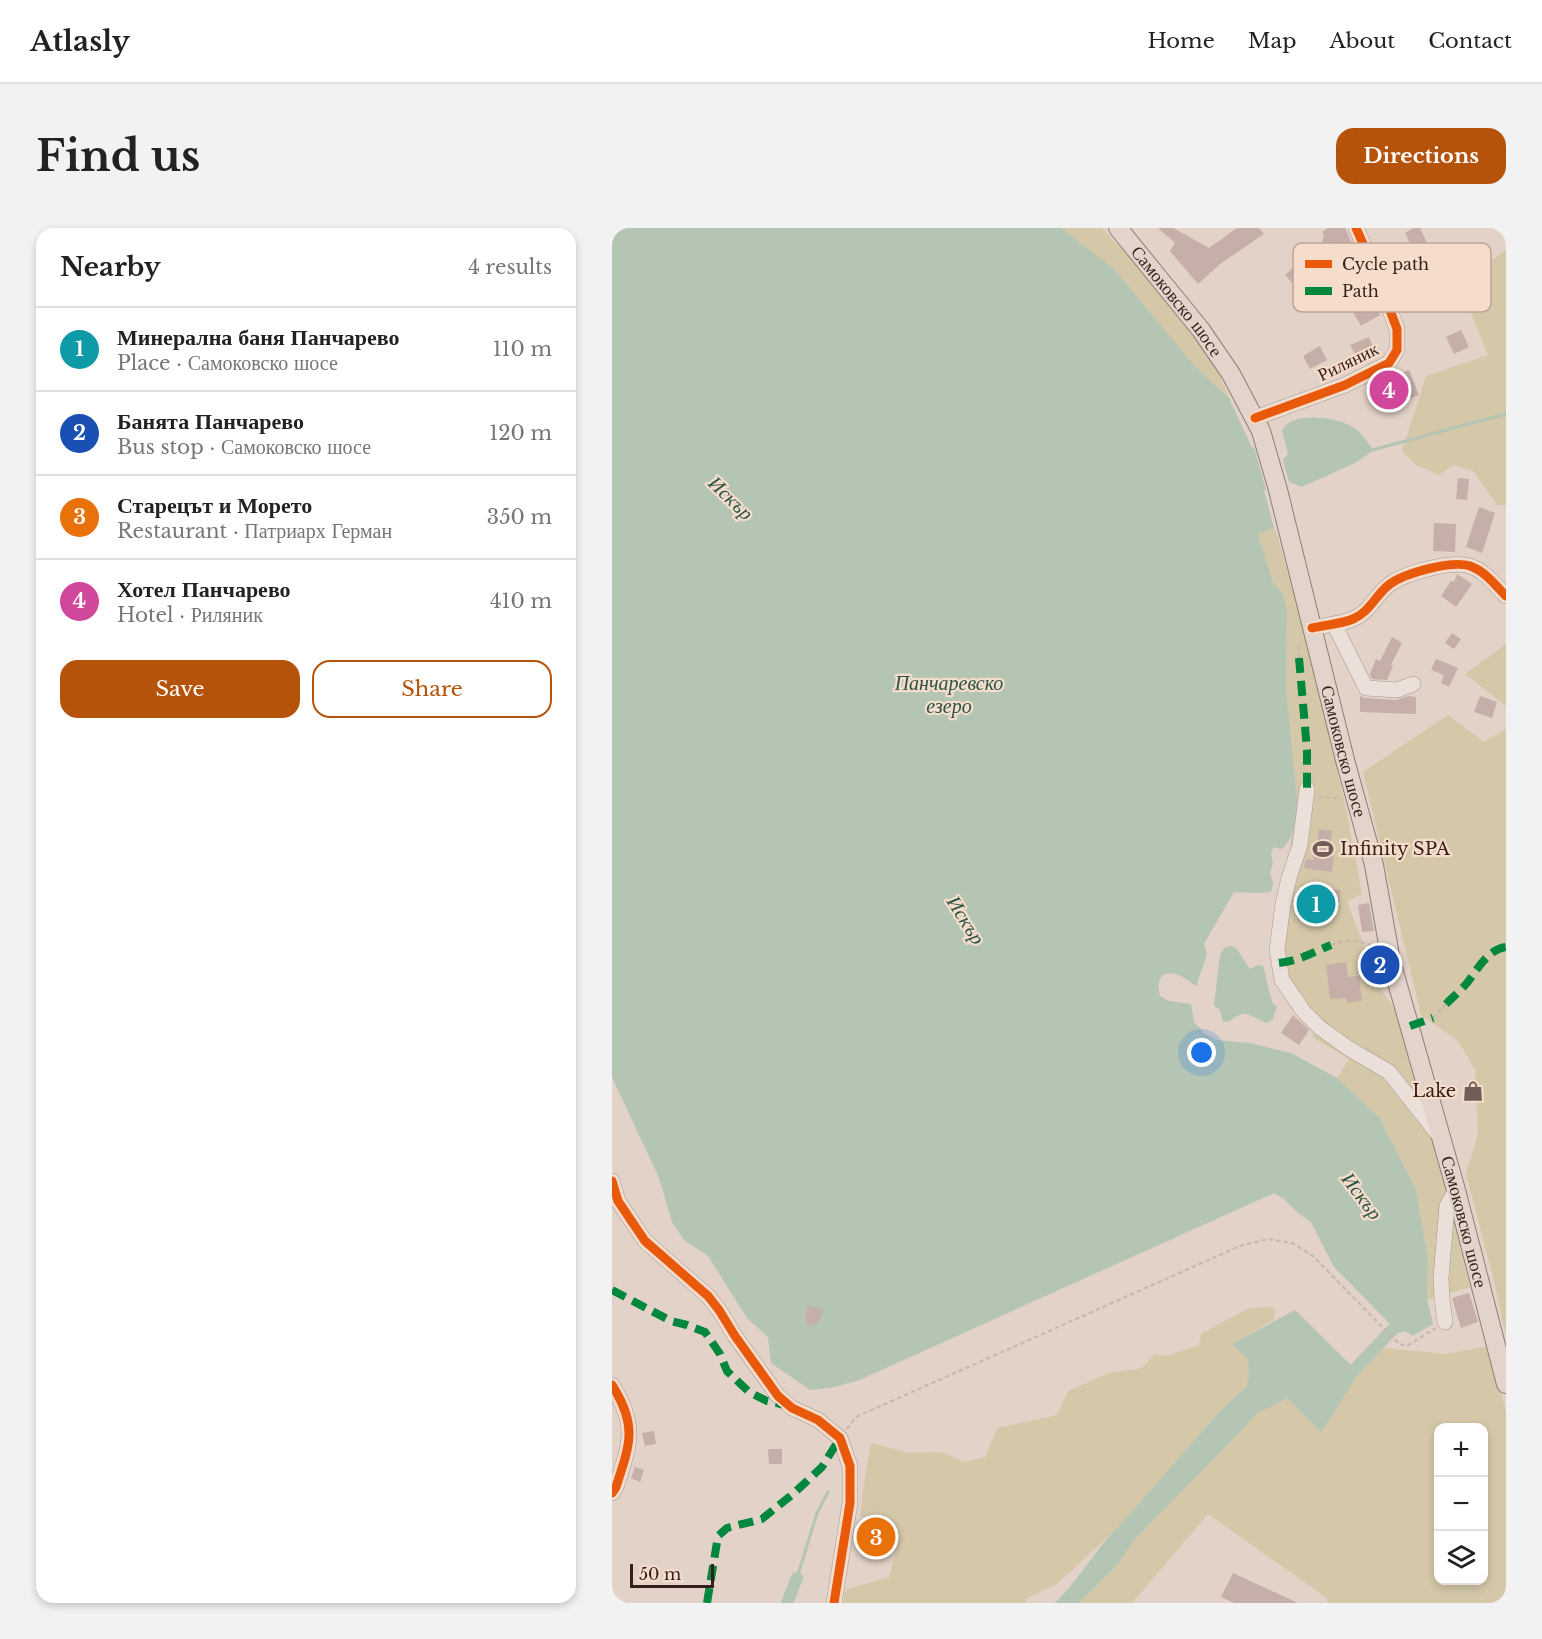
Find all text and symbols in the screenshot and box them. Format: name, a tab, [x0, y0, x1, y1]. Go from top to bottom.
text: Atlasly	[30, 24, 130, 59]
text: Home	[1148, 28, 1215, 54]
text: Map	[1248, 28, 1296, 54]
text: About	[1329, 28, 1395, 54]
text: Contact	[1428, 28, 1512, 54]
button: Directions	[1336, 128, 1506, 184]
text: Find us	[36, 130, 200, 182]
street label: Самоковско шосе	[1126, 242, 1227, 361]
legend	[1293, 243, 1491, 312]
text: Nearby	[60, 251, 161, 283]
text: Cycle path	[1342, 254, 1429, 274]
text: 4 results	[468, 255, 552, 279]
text: Path	[1342, 281, 1379, 301]
text: Минерална баня Панчарево	[117, 324, 400, 351]
text: 1	[75, 337, 84, 361]
text: 110 m	[493, 337, 552, 361]
street label: Риляник	[1314, 338, 1382, 386]
text: Place · Самоковско шосе	[117, 351, 338, 375]
pin: 4	[1370, 368, 1408, 412]
text: Банята Панчарево	[117, 408, 304, 435]
text: 2	[73, 421, 86, 445]
text: 120 m	[489, 421, 552, 445]
text: Bus stop · Самоковско шосе	[117, 435, 371, 459]
water label: Искър	[703, 470, 758, 525]
text: Старецът и Морето	[117, 492, 312, 519]
text: 3	[73, 505, 86, 529]
text: 350 m	[487, 505, 552, 529]
text: Restaurant · Патриарх Герман	[117, 519, 392, 543]
text: Хотел Панчарево	[117, 576, 291, 603]
text: 4	[73, 589, 86, 613]
text: 410 m	[490, 589, 552, 613]
text: Hotel · Риляник	[117, 603, 263, 627]
button: Save	[60, 660, 300, 718]
button: Share	[312, 660, 552, 718]
water label: Панчаревско езеро	[894, 671, 1003, 718]
street label: Самоковско шосе	[1316, 683, 1371, 820]
sports icon: Infinity SPA	[1311, 837, 1335, 861]
place label: Infinity SPA	[1340, 838, 1451, 860]
pin: 1	[1296, 882, 1336, 926]
water label: Искър	[941, 890, 990, 949]
pin: 2	[1360, 942, 1400, 988]
your location	[1187, 1038, 1216, 1067]
shop icon: Lake	[1461, 1079, 1485, 1103]
place label: Lake	[1412, 1080, 1456, 1102]
street label: Самоковско шосе	[1436, 1153, 1492, 1290]
water label: Искър	[1336, 1167, 1388, 1224]
map controls	[1434, 1423, 1488, 1585]
button: +	[1434, 1423, 1488, 1477]
button: −	[1434, 1477, 1488, 1531]
pin: 3	[856, 1514, 896, 1560]
button: layers	[1434, 1531, 1488, 1585]
scale bar	[630, 1561, 714, 1588]
text: 50 m	[639, 1564, 681, 1584]

